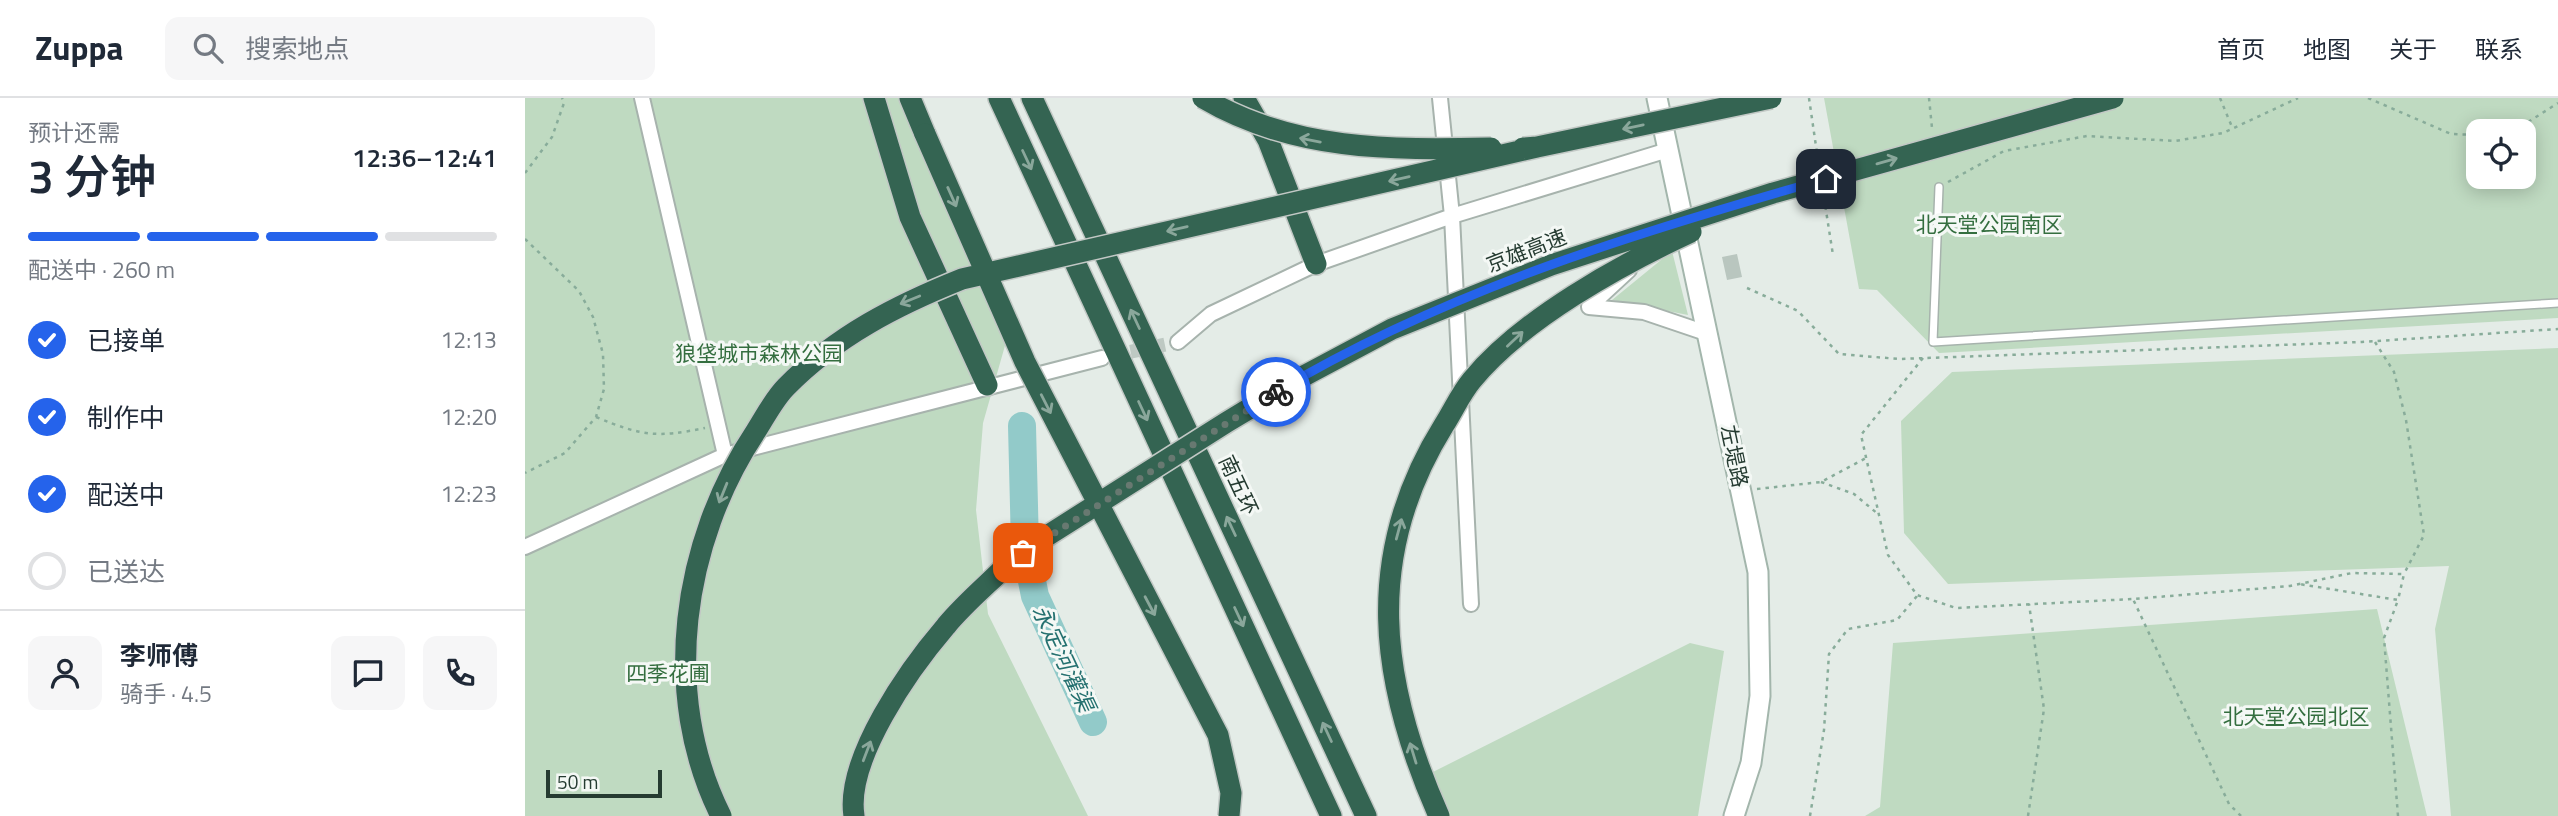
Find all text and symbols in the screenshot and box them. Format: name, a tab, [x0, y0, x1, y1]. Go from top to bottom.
search box	[165, 17, 655, 80]
text: Zuppa	[35, 23, 123, 73]
icon: search	[189, 29, 227, 67]
text: 搜索地点	[245, 29, 349, 68]
text: 首页	[2217, 31, 2265, 67]
text: 地图	[2303, 31, 2351, 67]
text: 关于	[2389, 31, 2437, 67]
text: 联系	[2475, 31, 2523, 67]
text: 预计还需	[28, 115, 120, 150]
map controls	[2466, 119, 2536, 189]
button: locate	[2466, 119, 2536, 189]
one-way arrow	[1622, 121, 1645, 135]
one-way arrow	[1299, 133, 1322, 146]
text: 12:36–12:41	[352, 138, 497, 177]
text: 3 分钟	[28, 141, 156, 211]
one-way arrow	[1021, 149, 1035, 170]
pin	[1796, 149, 1856, 209]
one-way arrow	[1876, 154, 1898, 167]
icon: home	[1807, 160, 1845, 198]
one-way arrow	[1388, 172, 1411, 186]
one-way arrow	[946, 185, 959, 207]
park label: 北天堂公园南区	[1916, 208, 2063, 240]
street label: 京雄高速	[1481, 220, 1571, 280]
one-way arrow	[1166, 222, 1189, 236]
text: 配送中 · 260 m	[28, 252, 175, 287]
one-way arrow	[900, 294, 922, 307]
one-way arrow	[1127, 309, 1140, 330]
icon: check	[28, 321, 66, 359]
text: 已接单	[87, 321, 165, 360]
text: 12:13	[440, 322, 497, 357]
one-way arrow	[1507, 330, 1524, 347]
park label: 狼垡城市森林公园	[675, 337, 843, 369]
courier	[1241, 357, 1311, 427]
icon: bike	[1257, 373, 1295, 411]
one-way arrow	[1039, 393, 1053, 414]
icon: check	[28, 398, 66, 436]
text: 制作中	[87, 398, 165, 437]
text: 12:20	[440, 399, 497, 434]
one-way arrow	[1137, 400, 1151, 421]
street label: 左堤路	[1713, 422, 1757, 490]
street label: 南五环	[1211, 450, 1267, 520]
icon: check	[28, 475, 66, 513]
text: 配送中	[87, 475, 165, 514]
text: 12:23	[440, 476, 497, 511]
one-way arrow	[715, 481, 728, 503]
one-way arrow	[1223, 516, 1237, 537]
one-way arrow	[1393, 519, 1406, 541]
pin	[993, 523, 1053, 583]
icon: bag	[1004, 534, 1042, 572]
text: 已送达	[87, 552, 165, 591]
one-way arrow	[1144, 595, 1158, 616]
water label: 永定河灌渠	[1024, 598, 1105, 720]
one-way arrow	[1233, 606, 1246, 628]
button: person	[28, 636, 102, 710]
text: 李师傅	[120, 636, 198, 675]
button: chat	[331, 636, 405, 710]
button: phone	[423, 636, 497, 710]
park label: 四季花圃	[626, 657, 710, 689]
text: 骑手 · 4.5	[120, 676, 212, 711]
park label: 北天堂公园北区	[2223, 700, 2370, 732]
one-way arrow	[1319, 722, 1333, 743]
one-way arrow	[862, 740, 875, 762]
one-way arrow	[1405, 742, 1418, 764]
scale bar	[546, 767, 661, 799]
text: 50 m	[557, 767, 598, 796]

